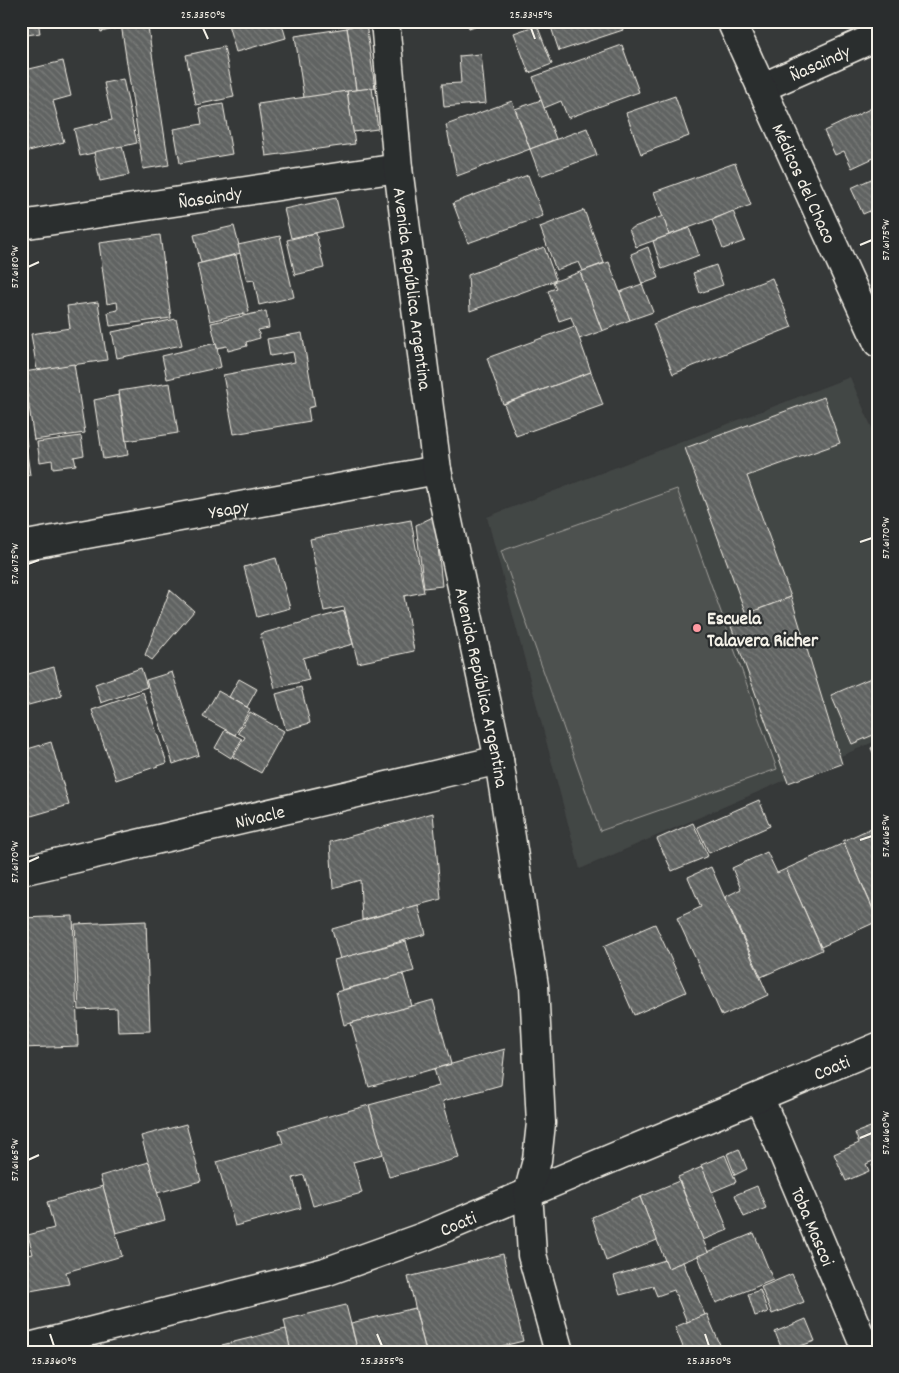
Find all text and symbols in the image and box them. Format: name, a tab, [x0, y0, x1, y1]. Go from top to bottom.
text: 25.3350°S	[181, 7, 225, 24]
text: 25.3345°S	[509, 7, 553, 24]
street label: Ñasaindy	[786, 40, 856, 90]
street label: Médicos del Chaco	[763, 120, 841, 249]
street label: Ñasaindy	[177, 182, 244, 218]
street label: Avenida República Argentina	[384, 186, 437, 393]
text: 57.6175°W	[878, 219, 895, 261]
text: 57.6180°W	[7, 246, 24, 288]
street label: Ysapy	[207, 495, 252, 528]
text: 57.6170°W	[878, 517, 895, 559]
text: 57.6175°W	[7, 543, 24, 585]
street label: Avenida República Argentina	[445, 585, 513, 791]
place label: Escuela Talavera Richer	[707, 607, 819, 656]
marker: Escuela Talavera Richer	[691, 622, 703, 634]
street label: Nivacle	[233, 800, 288, 838]
text: 57.6165°W	[878, 814, 895, 857]
text: 57.6170°W	[7, 841, 24, 883]
street label: Coati	[810, 1050, 855, 1089]
text: 57.6160°W	[878, 1111, 895, 1155]
text: 57.6165°W	[7, 1138, 24, 1181]
street label: Toba Mascoi	[782, 1184, 839, 1272]
street label: Coati	[436, 1206, 482, 1245]
text: 25.3360°S	[31, 1353, 77, 1370]
text: 25.3355°S	[360, 1353, 404, 1370]
text: 25.3350°S	[687, 1353, 731, 1370]

